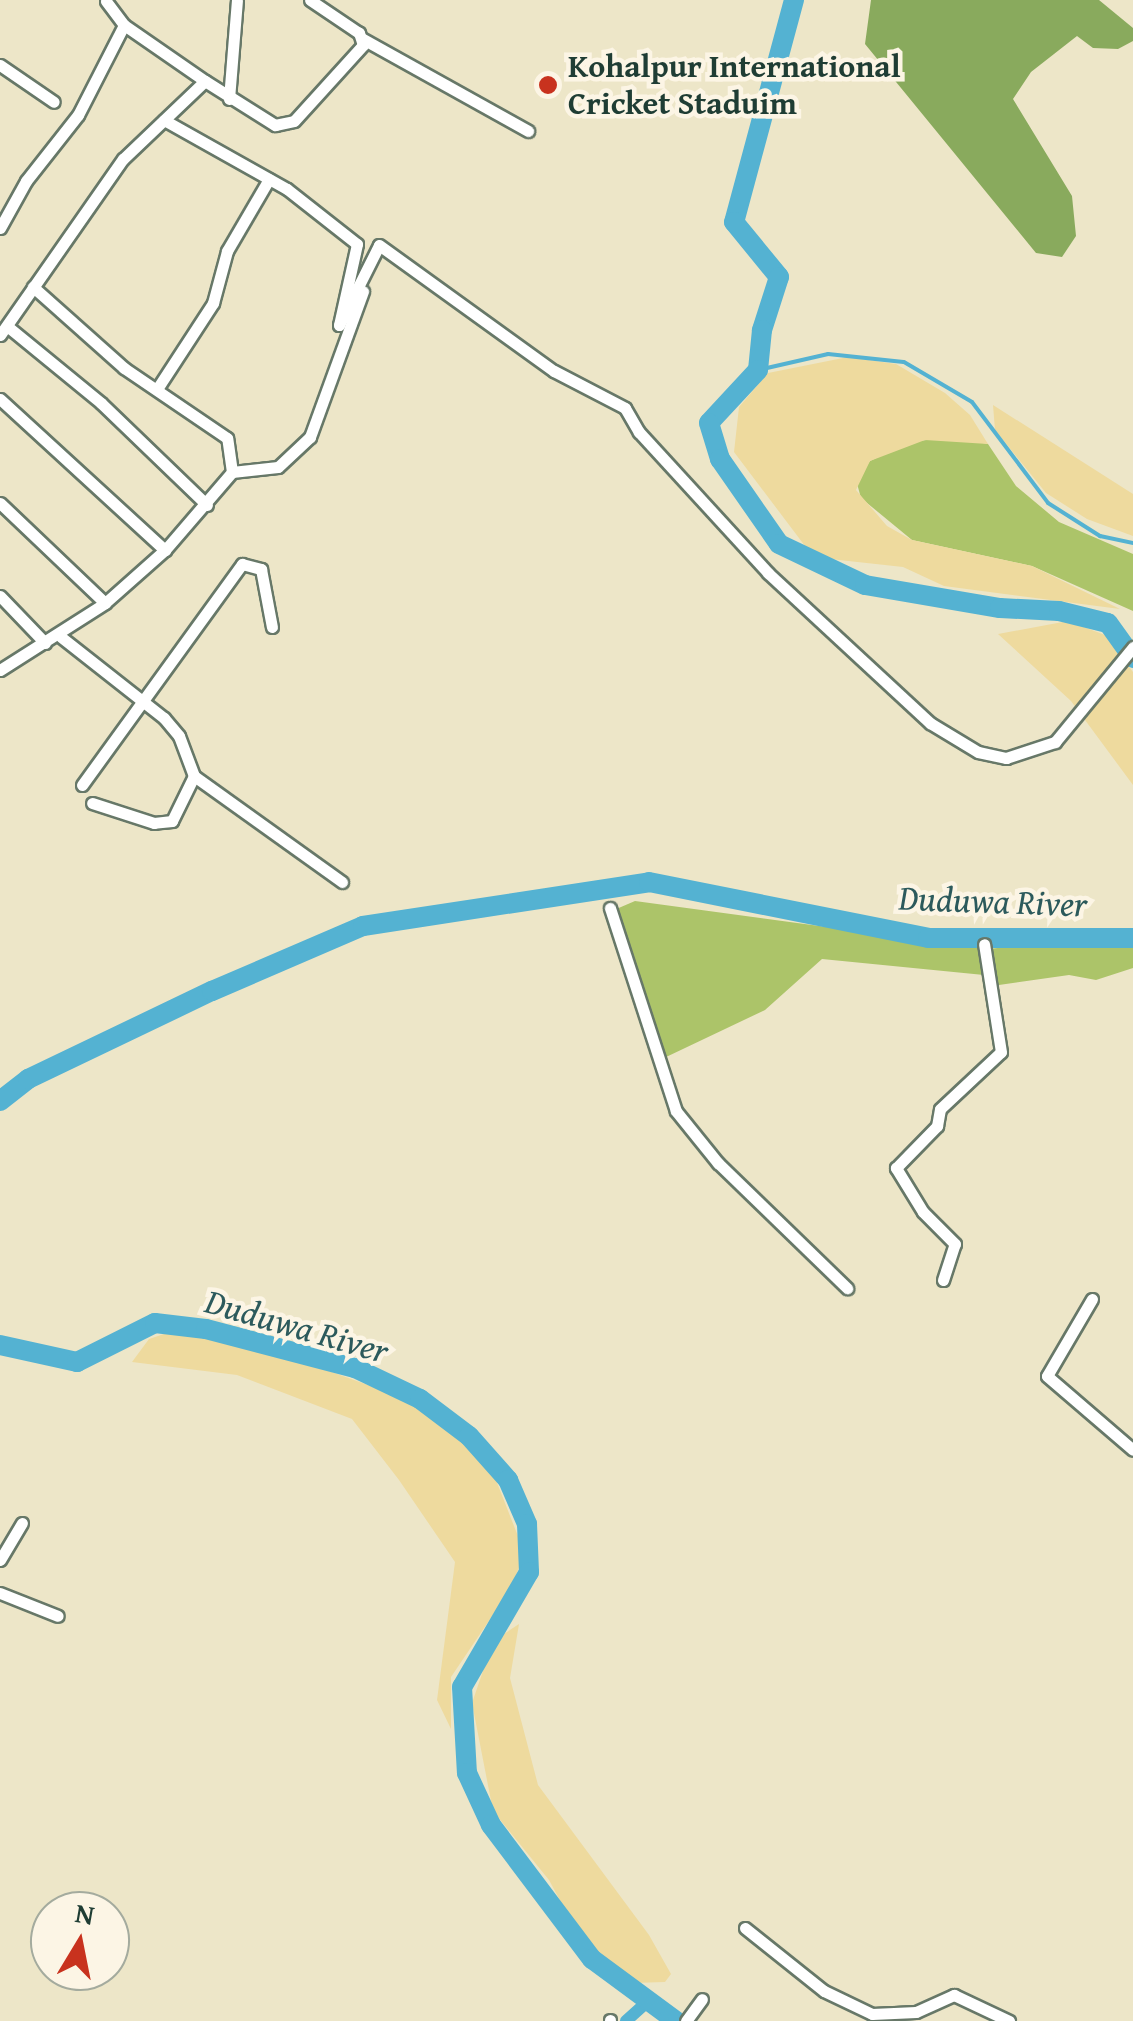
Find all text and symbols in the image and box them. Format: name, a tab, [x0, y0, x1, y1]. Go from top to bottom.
place label: Kohalpur International Cricket Staduim	[568, 48, 901, 123]
marker: Kohalpur International Cricket Staduim	[537, 74, 559, 96]
water label: Duduwa River	[898, 877, 1088, 925]
water label: Duduwa River	[201, 1280, 393, 1372]
north arrow	[30, 1891, 130, 1991]
text: N	[72, 1891, 98, 1935]

